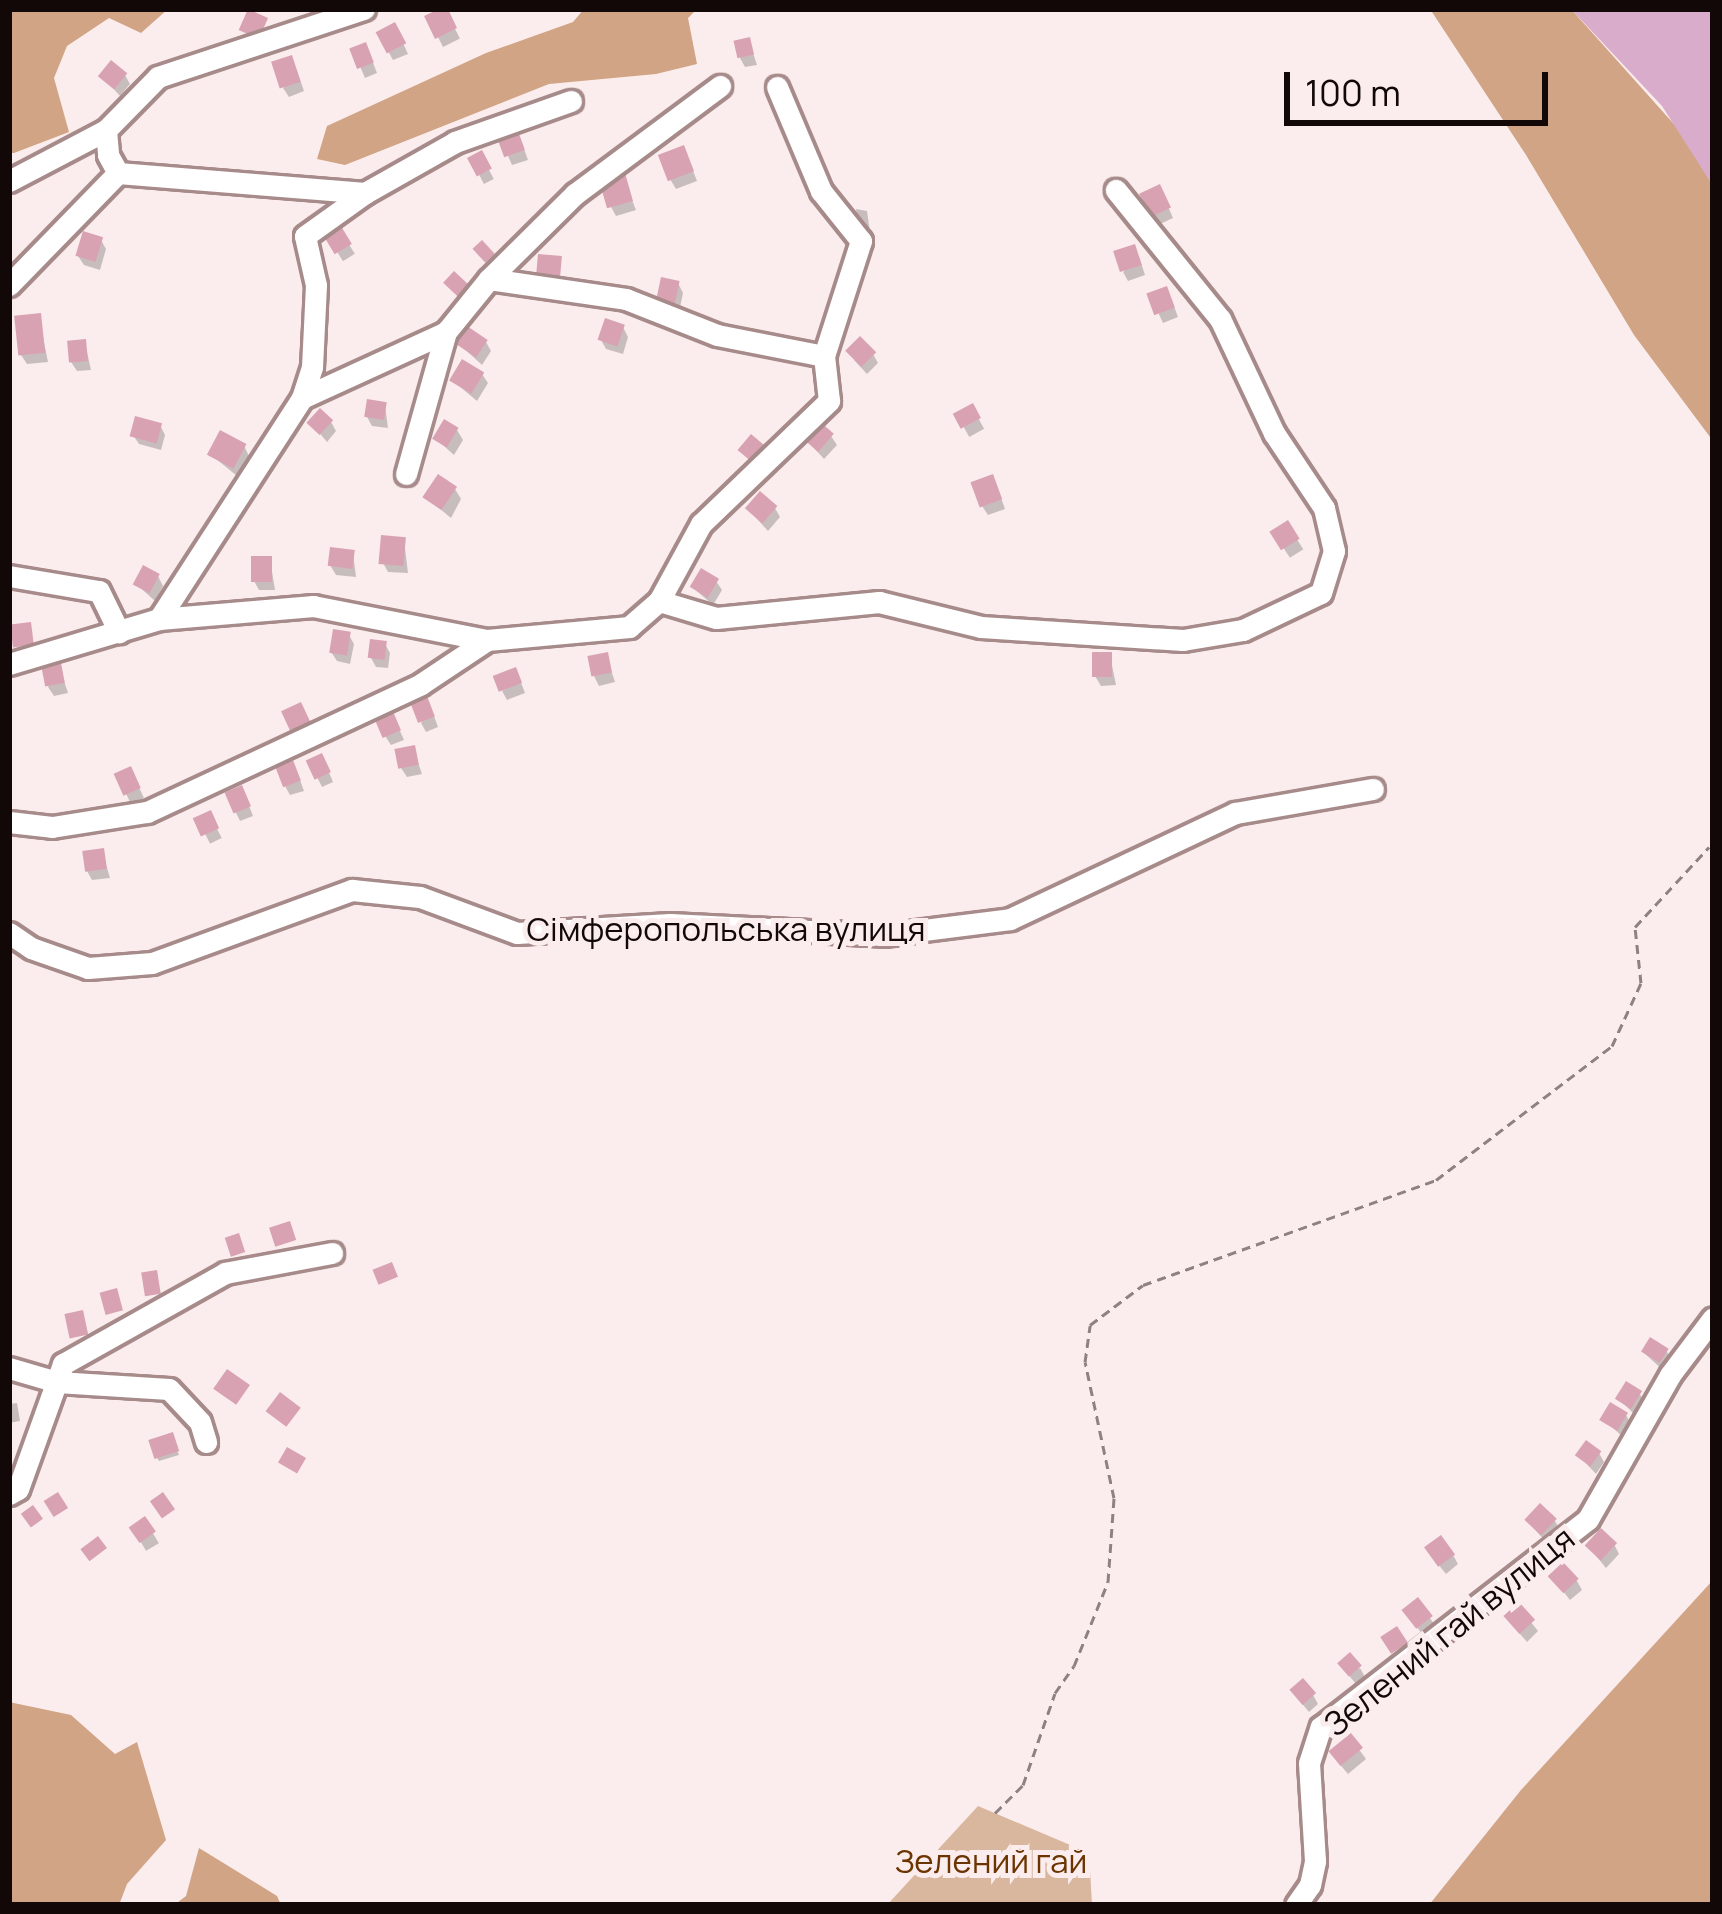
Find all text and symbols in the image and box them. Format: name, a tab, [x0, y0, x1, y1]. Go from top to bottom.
scale bar	[1290, 48, 1554, 122]
text: 100 m	[1305, 68, 1401, 117]
street label: Сімферопольська вулиця	[526, 909, 926, 949]
street label: Зелений гай вулиця	[1316, 1518, 1582, 1744]
park label: Зелений гай	[895, 1841, 1087, 1881]

